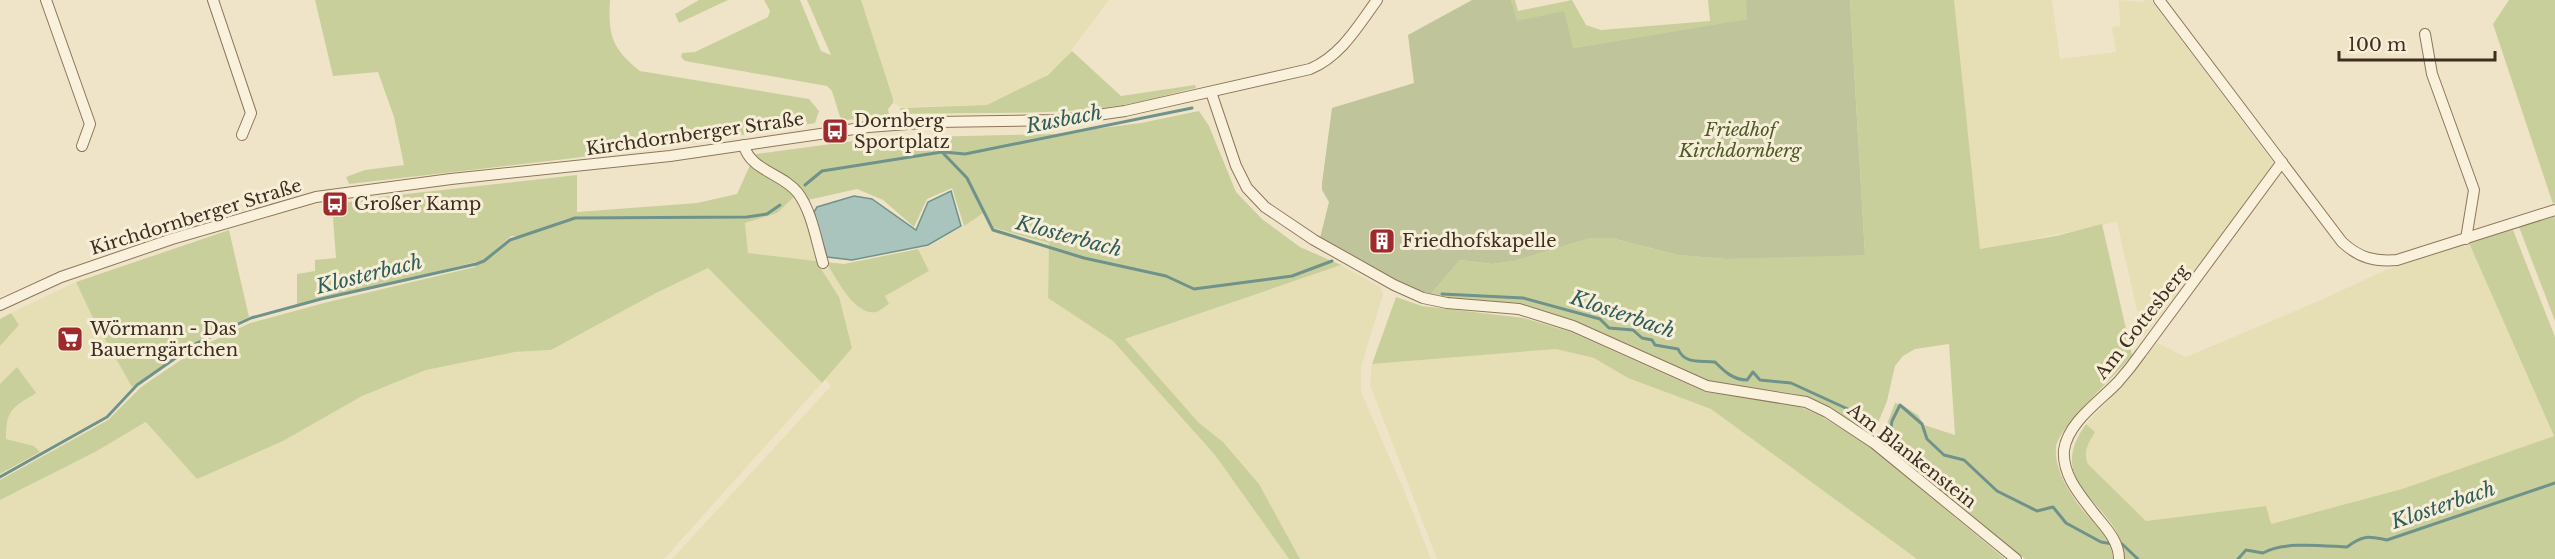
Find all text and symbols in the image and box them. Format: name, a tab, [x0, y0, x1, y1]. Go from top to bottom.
scale bar	[2339, 24, 2495, 62]
text: 100 m	[2348, 34, 2406, 56]
water label: Rusbach	[1023, 100, 1104, 138]
street label: Kirchdornberger Straße	[585, 108, 805, 160]
place label: Dornberg Sportplatz	[854, 110, 950, 153]
bus stop icon: Dornberg Sportplatz	[820, 116, 850, 146]
park label: Friedhof Kirchdornberg	[1678, 119, 1802, 162]
street label: Kirchdornberger Straße	[88, 174, 304, 260]
bus stop icon: Großer Kamp	[320, 189, 350, 219]
place label: Großer Kamp	[354, 193, 481, 215]
water label: Klosterbach	[1012, 210, 1125, 262]
building icon: Friedhofskapelle	[1367, 226, 1397, 256]
place label: Friedhofskapelle	[1402, 230, 1556, 252]
water label: Klosterbach	[312, 249, 425, 299]
street label: Am Gottesberg	[2090, 260, 2194, 384]
water label: Klosterbach	[1567, 285, 1678, 343]
place label: Wörmann - Das Bauerngärtchen	[89, 318, 238, 361]
supermarket icon: Wörmann - Das Bauerngärtchen	[55, 324, 85, 354]
street label: Am Blankenstein	[1842, 398, 1981, 513]
water label: Klosterbach	[2387, 476, 2498, 534]

